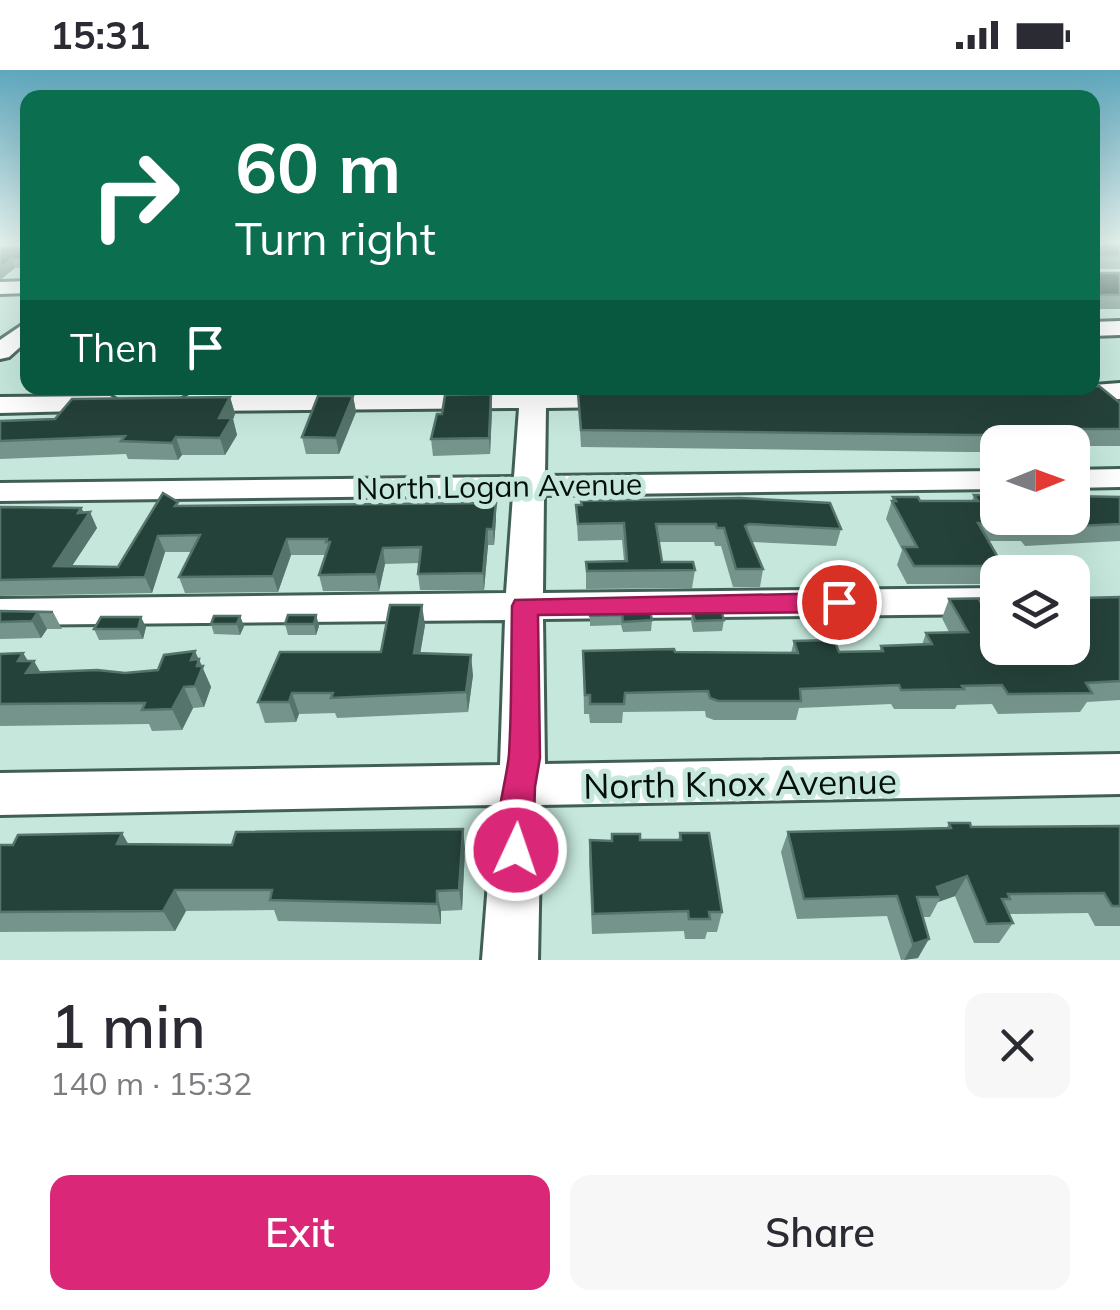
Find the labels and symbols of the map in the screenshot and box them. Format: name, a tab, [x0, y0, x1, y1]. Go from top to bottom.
north arrow	[980, 425, 1090, 535]
street label: North Logan Avenue	[355, 465, 643, 507]
pin	[797, 560, 882, 645]
street label: North Knox Avenue	[583, 758, 897, 808]
position arrow	[464, 798, 568, 902]

